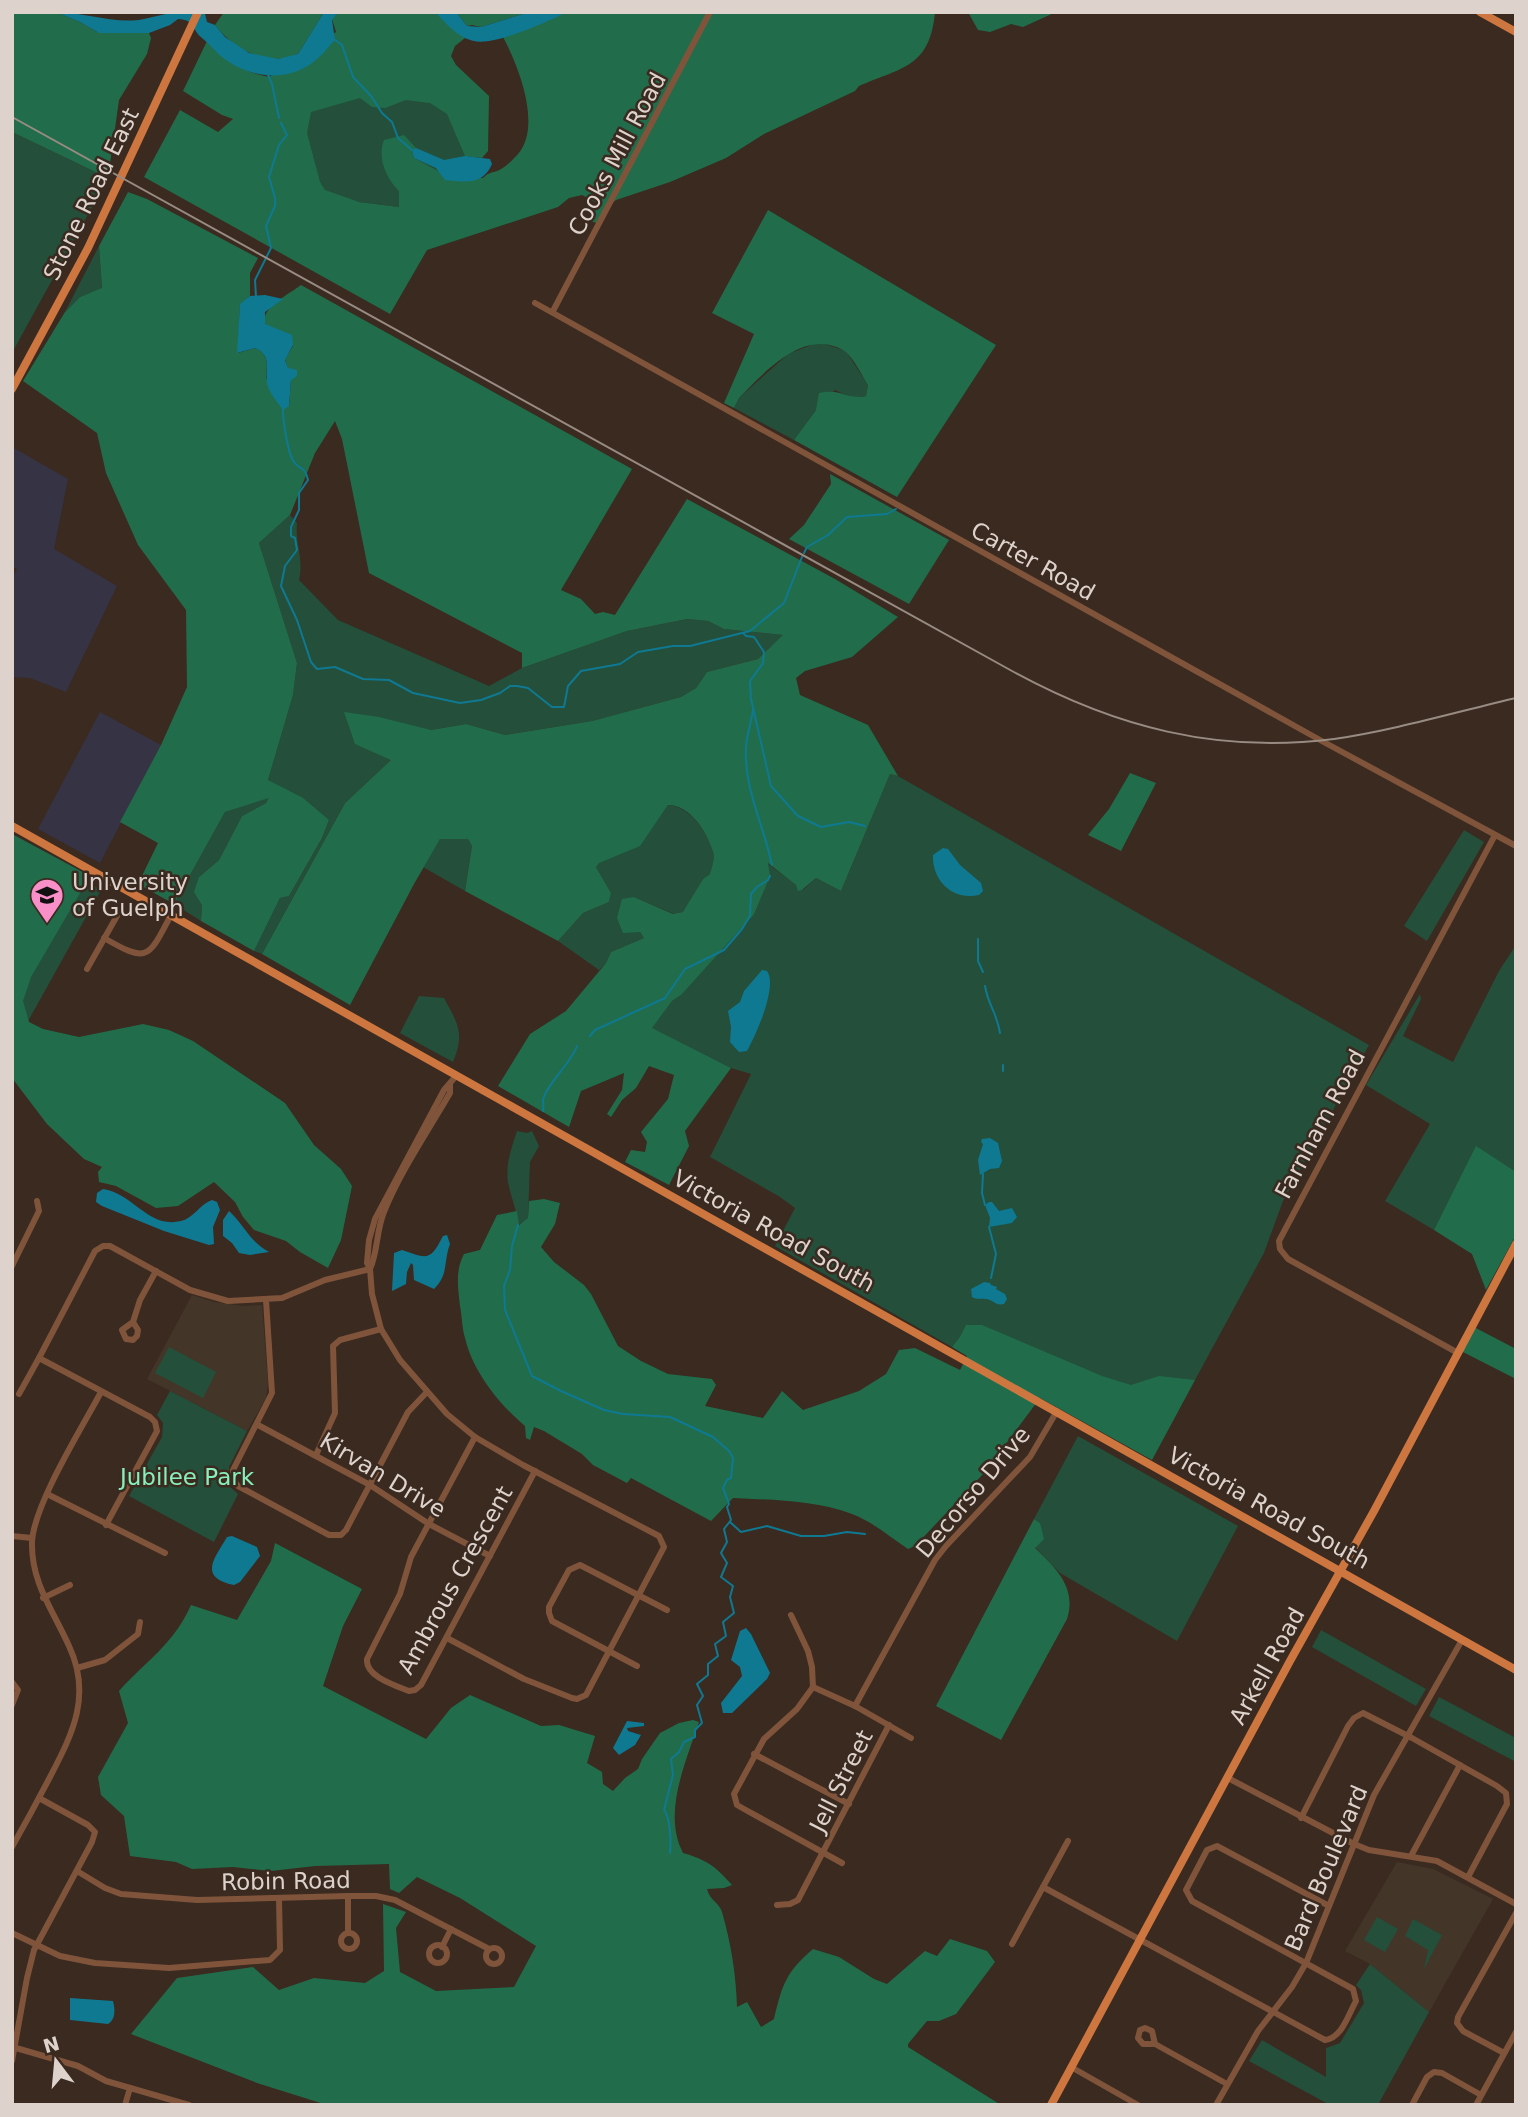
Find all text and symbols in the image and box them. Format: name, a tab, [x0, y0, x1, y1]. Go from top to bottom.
street label: Cooks Mill Road	[563, 68, 671, 240]
street label: Stone Road East	[38, 104, 144, 284]
street label: Carter Road	[967, 516, 1099, 606]
place label: University of Guelph	[72, 869, 188, 921]
school or university icon: University of Guelph	[28, 876, 66, 925]
street label: Farnham Road	[1270, 1045, 1370, 1203]
street label: Victoria Road South	[669, 1165, 879, 1297]
street label: Decorso Drive	[911, 1421, 1035, 1563]
street label: Kirvan Drive	[316, 1427, 450, 1523]
street label: Victoria Road South	[1164, 1442, 1374, 1574]
park label: Jubilee Park	[118, 1464, 255, 1490]
street label: Ambrous Crescent	[392, 1481, 518, 1679]
street label: Arkell Road	[1224, 1603, 1310, 1729]
street label: Jell Street	[803, 1726, 878, 1838]
street label: Bard Boulevard	[1279, 1781, 1373, 1955]
street label: Robin Road	[221, 1867, 351, 1895]
north arrow	[21, 2026, 91, 2096]
text: N	[41, 2032, 62, 2057]

